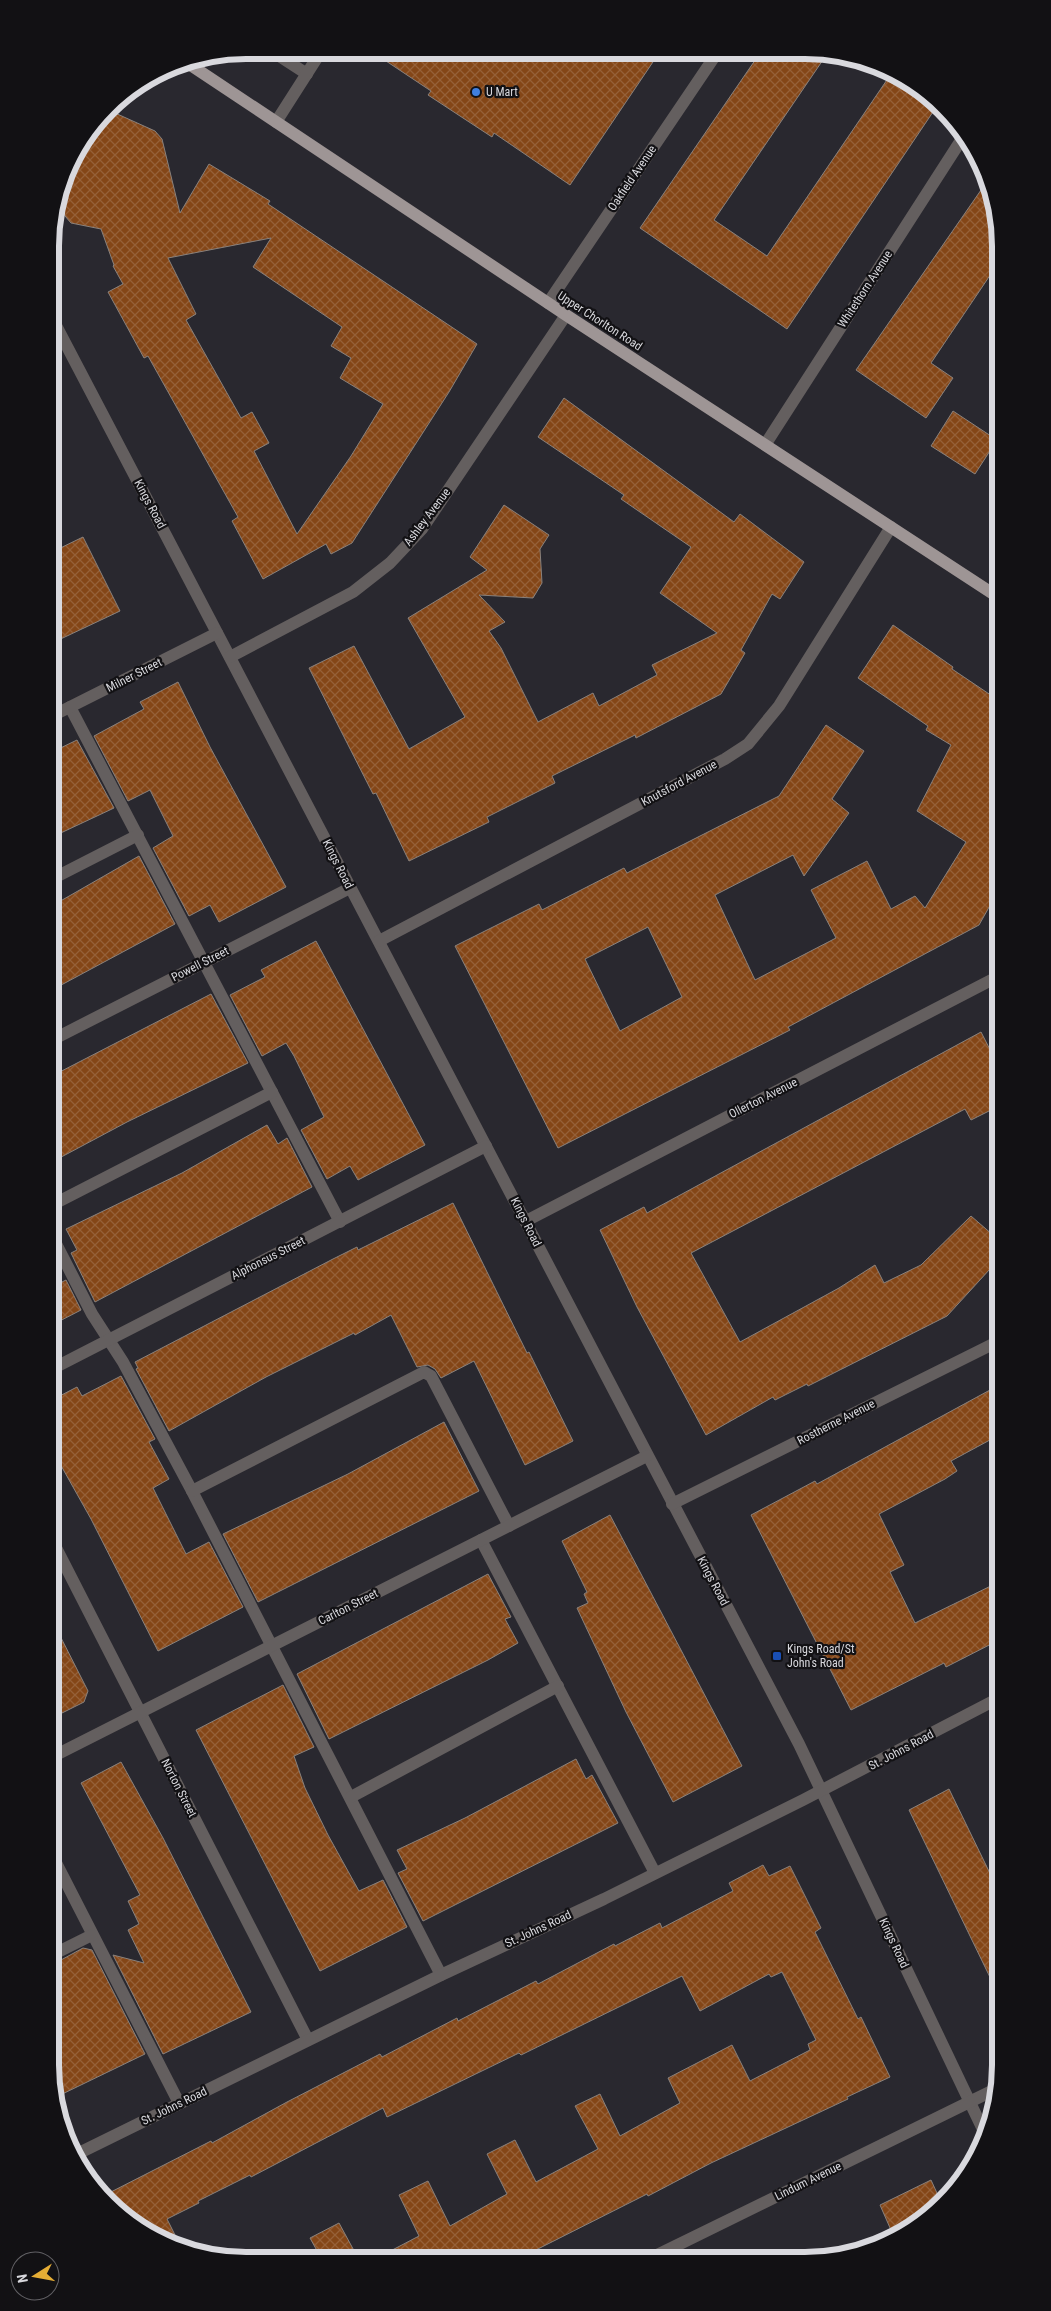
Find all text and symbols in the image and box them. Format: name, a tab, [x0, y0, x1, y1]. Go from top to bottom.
place label: U Mart	[486, 85, 518, 99]
marker: U Mart	[470, 86, 482, 98]
street label: Oakfield Avenue	[605, 142, 659, 213]
street label: Whitethorn Avenue	[835, 248, 895, 330]
street label: Upper Chorlton Road	[555, 289, 645, 354]
street label: Kings Road	[131, 477, 169, 531]
street label: Ashley Avenue	[401, 485, 454, 549]
street label: Milner Street	[104, 655, 165, 695]
street label: Knutsford Avenue	[639, 757, 720, 809]
street label: Kings Road	[320, 837, 356, 891]
street label: Powell Street	[169, 943, 231, 984]
street label: Ollerton Avenue	[726, 1075, 800, 1121]
street label: Kings Road	[508, 1195, 544, 1249]
street label: Alphonsus Street	[229, 1233, 308, 1283]
street label: Rostherne Avenue	[795, 1396, 877, 1448]
street label: Kings Road	[694, 1554, 732, 1608]
street label: Carlton Street	[316, 1586, 381, 1628]
place label: Kings Road/St John's Road	[787, 1642, 855, 1670]
marker: Kings Road/St John's Road	[771, 1650, 783, 1662]
street label: St. Johns Road	[866, 1727, 936, 1773]
street label: Norton Street	[158, 1757, 200, 1820]
street label: St. Johns Road	[503, 1908, 573, 1950]
street label: Kings Road	[876, 1916, 912, 1970]
street label: St. Johns Road	[139, 2084, 209, 2128]
street label: Lindum Avenue	[772, 2159, 844, 2203]
north arrow	[10, 2251, 60, 2301]
text: N	[14, 2273, 31, 2284]

